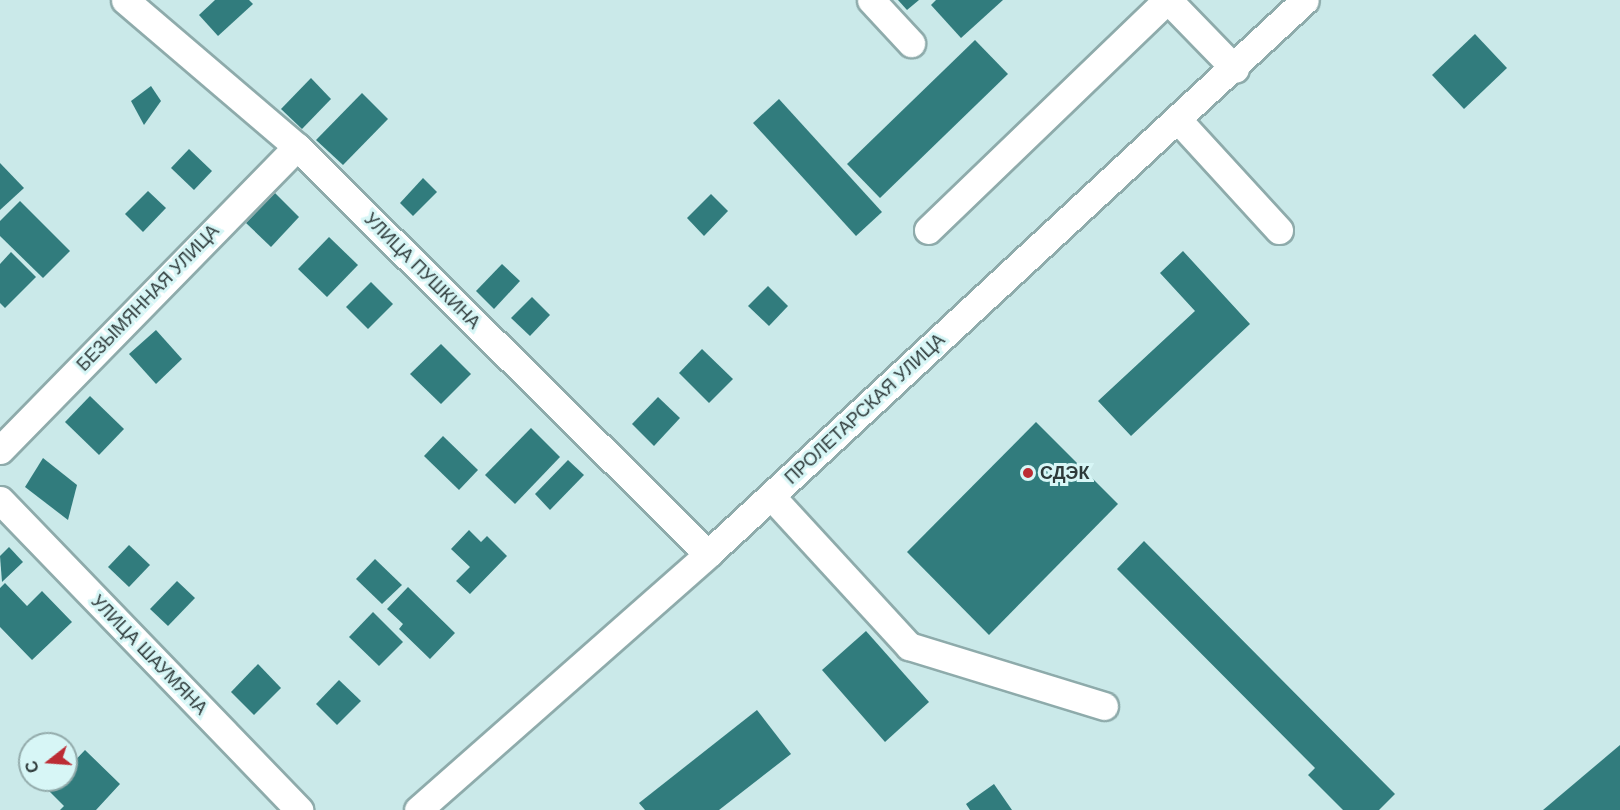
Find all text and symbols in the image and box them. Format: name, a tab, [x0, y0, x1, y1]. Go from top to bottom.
street label: УЛИЦА ПУШКИНА	[359, 208, 485, 334]
street label: БЕЗЫМЯННАЯ УЛИЦА	[72, 220, 224, 376]
street label: ПРОЛЕТАРСКАЯ УЛИЦА	[781, 329, 949, 489]
place label: СДЭК	[1040, 462, 1089, 484]
marker: СДЭК	[1021, 466, 1035, 480]
street label: УЛИЦА ШАУМЯНА	[86, 591, 212, 719]
north arrow	[18, 732, 78, 792]
text: С	[22, 759, 42, 775]

